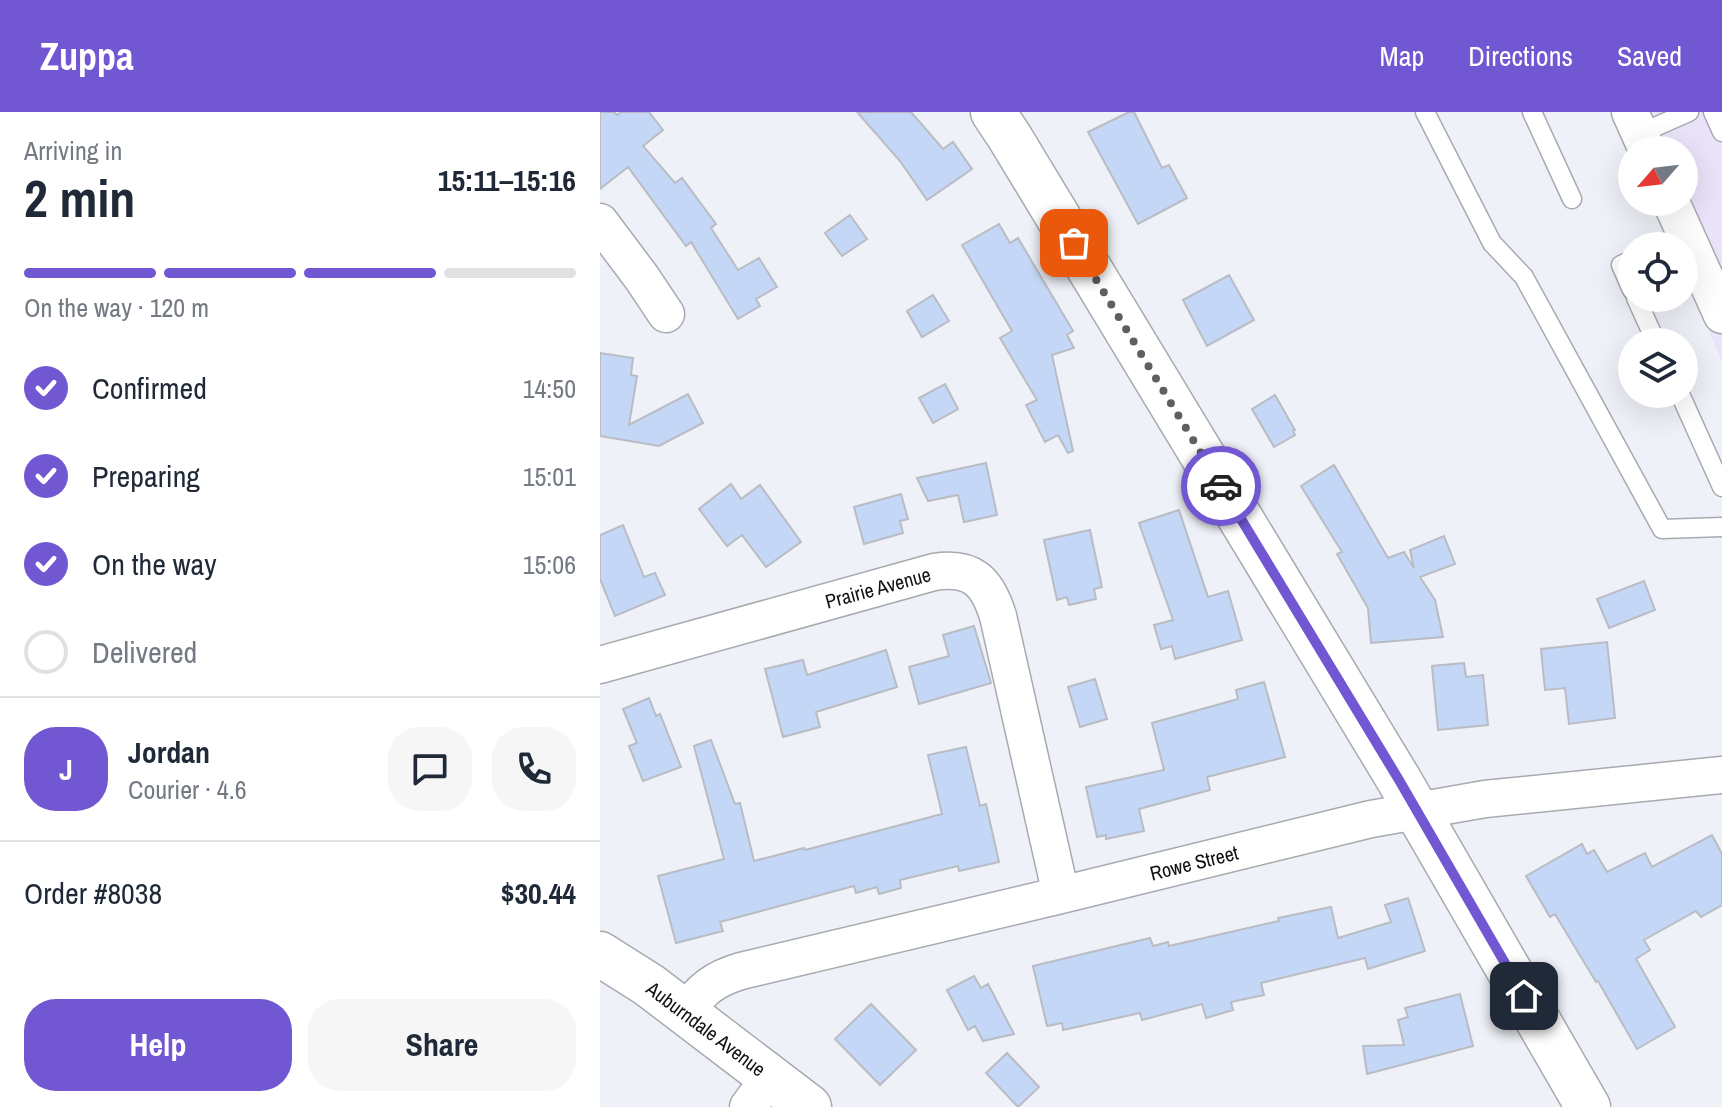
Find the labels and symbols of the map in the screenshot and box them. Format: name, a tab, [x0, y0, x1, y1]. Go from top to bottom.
north arrow	[1618, 136, 1698, 216]
pin	[1040, 209, 1108, 277]
courier	[1181, 446, 1261, 526]
street label: Prairie Avenue	[822, 560, 934, 615]
street label: Rowe Street	[1147, 838, 1241, 887]
pin	[1490, 962, 1558, 1030]
street label: Auburndale Avenue	[640, 974, 771, 1082]

